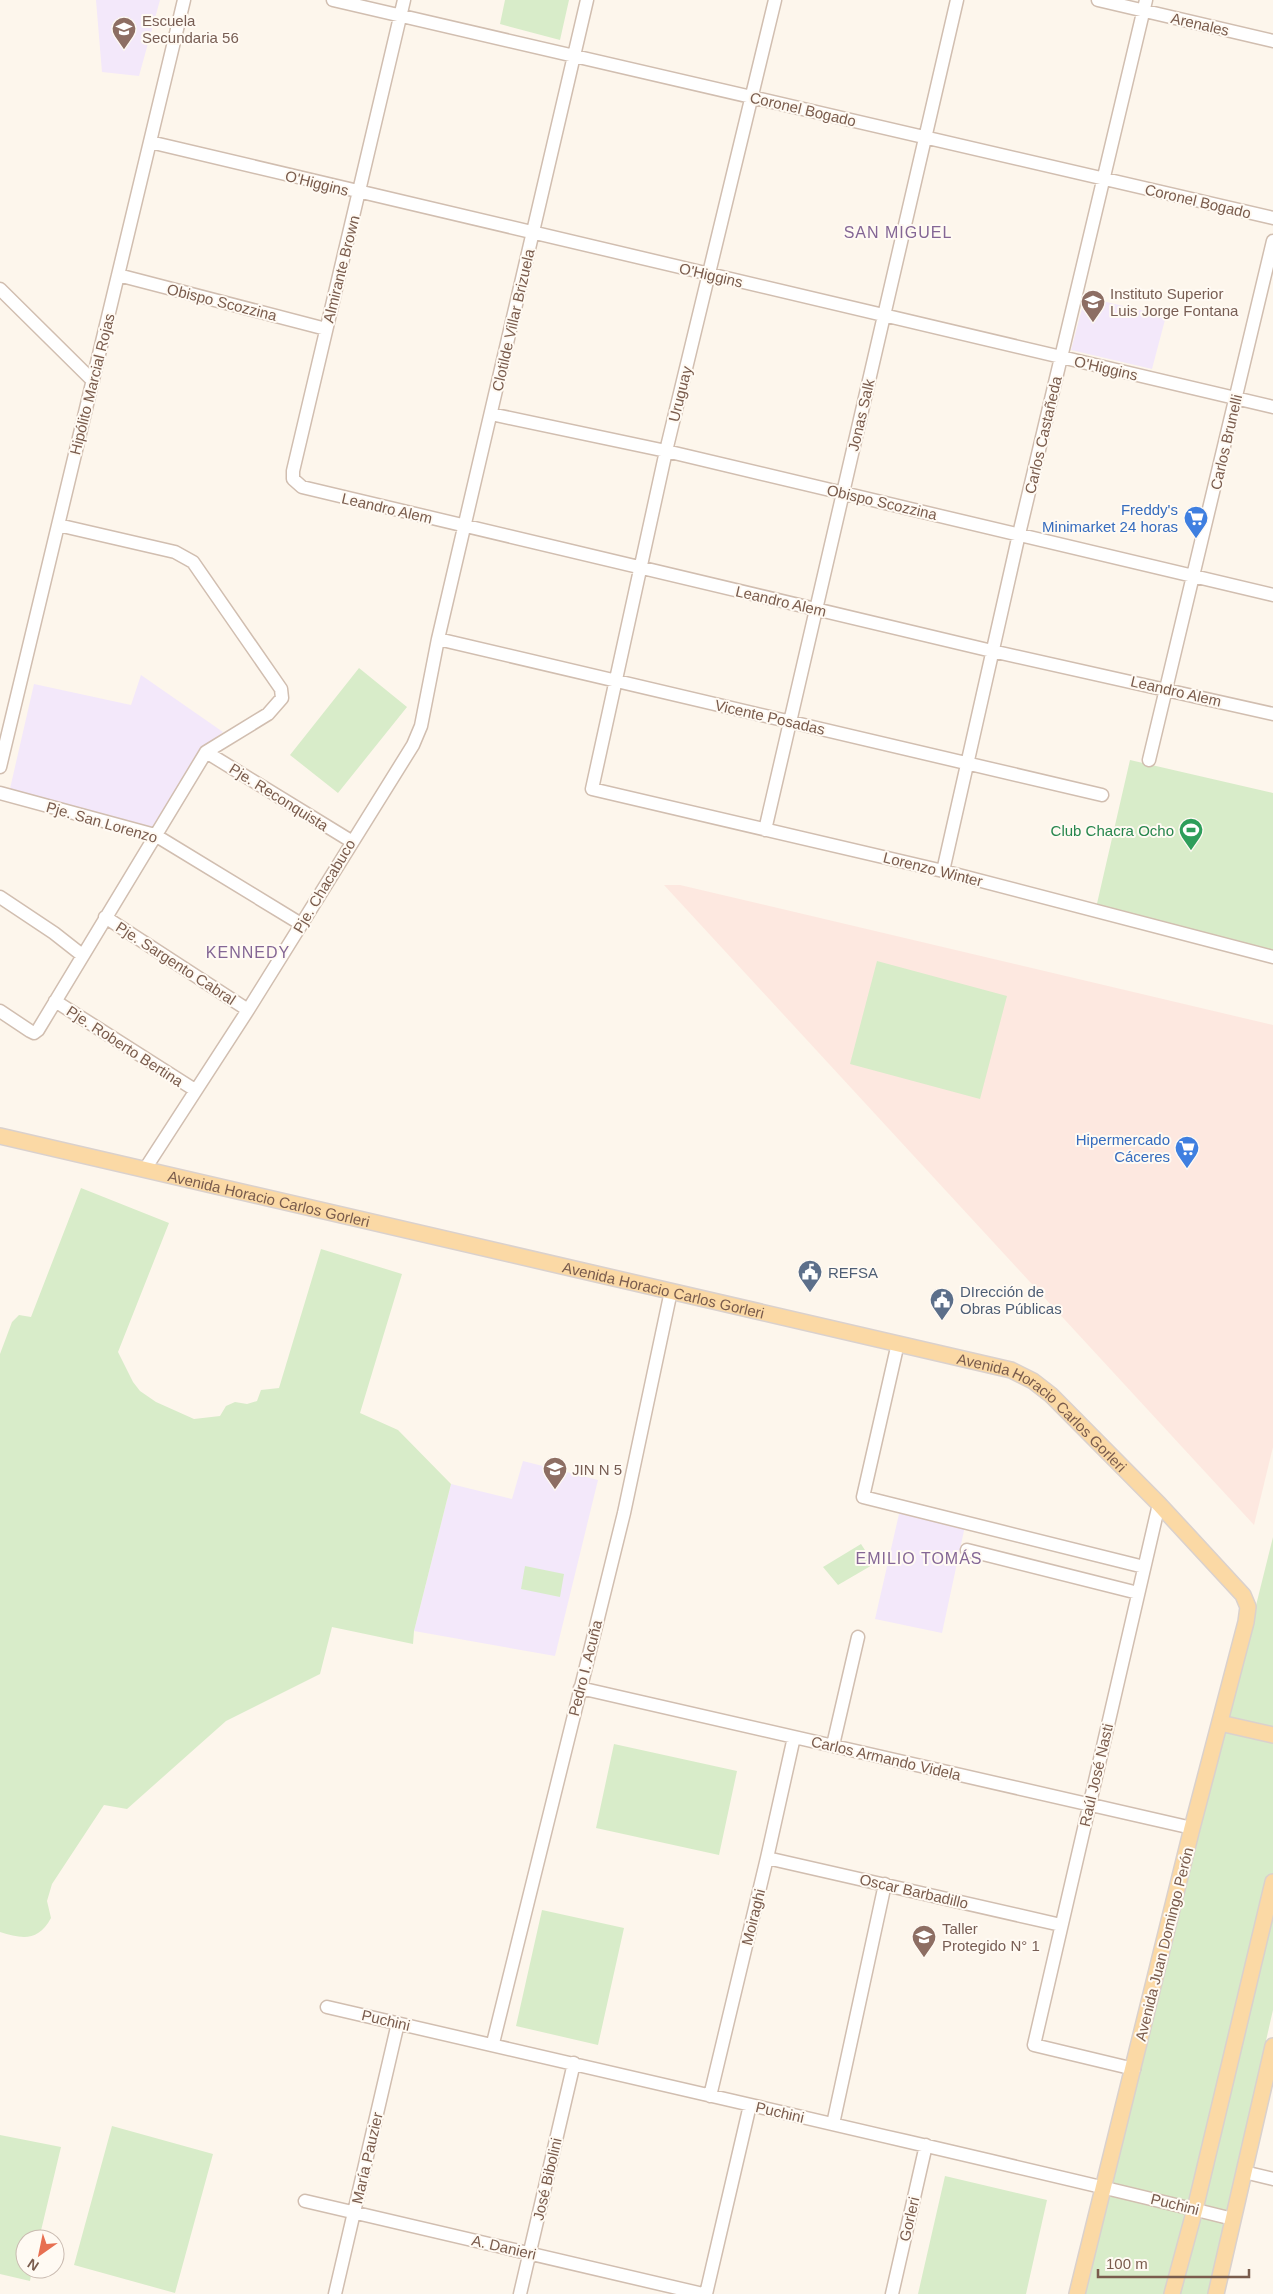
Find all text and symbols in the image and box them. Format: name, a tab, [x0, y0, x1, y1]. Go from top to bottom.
street label: Arenales	[1169, 9, 1231, 39]
place label: Escuela Secundaria 56	[142, 12, 239, 46]
school or university icon: Escuela Secundaria 56	[111, 16, 137, 50]
street label: Coronel Bogado	[748, 89, 858, 129]
street label: O'Higgins	[284, 167, 350, 199]
street label: Coronel Bogado	[1143, 181, 1253, 221]
street label: Almirante Brown	[319, 214, 363, 324]
district label: SAN MIGUEL	[844, 224, 952, 241]
street label: Clotilde Villar Brizuela	[488, 247, 538, 393]
street label: O'Higgins	[678, 259, 744, 291]
street label: Obispo Scozzina	[165, 280, 279, 324]
place label: Instituto Superior Luis Jorge Fontana	[1110, 285, 1239, 319]
school or university icon: Instituto Superior Luis Jorge Fontana	[1080, 289, 1106, 323]
street label: Hipólito Marcial Rojas	[66, 312, 118, 456]
street label: O'Higgins	[1073, 352, 1139, 384]
street label: Uruguay	[665, 364, 695, 424]
street label: Carlos Castañeda	[1021, 374, 1065, 495]
street label: Jonas Salk	[844, 377, 878, 453]
street label: Carlos Brunelli	[1207, 393, 1245, 491]
street label: Obispo Scozzina	[825, 481, 939, 523]
street label: Leandro Alem	[340, 489, 434, 527]
place label: Freddy's Minimarket 24 horas	[1042, 501, 1178, 535]
supermarket icon: Freddy's Minimarket 24 horas	[1183, 505, 1209, 539]
street label: Leandro Alem	[734, 582, 828, 620]
street label: Leandro Alem	[1129, 672, 1223, 710]
street label: Vicente Posadas	[713, 696, 827, 738]
street label: Pje. Reconquista	[226, 760, 332, 835]
street label: Pje. San Lorenzo	[44, 798, 160, 846]
sports icon: Club Chacra Ocho	[1178, 817, 1204, 851]
place label: Club Chacra Ocho	[1051, 822, 1174, 839]
street label: Pje. Chacabuco	[289, 836, 359, 936]
street label: Lorenzo Winter	[882, 848, 984, 890]
street label: Pje. Sargento Cabral	[113, 918, 239, 1008]
district label: KENNEDY	[206, 944, 290, 961]
street label: Pje. Roberto Bertina	[64, 1002, 187, 1090]
place label: Hipermercado Cáceres	[1076, 1131, 1170, 1165]
supermarket icon: Hipermercado Cáceres	[1174, 1135, 1200, 1169]
street label: Avenida Horacio Carlos Gorleri	[166, 1167, 371, 1230]
street label: Avenida Horacio Carlos Gorleri	[561, 1258, 766, 1321]
public building icon: REFSA	[797, 1259, 823, 1293]
place label: REFSA	[828, 1264, 878, 1281]
place label: DIrección de Obras Públicas	[960, 1283, 1062, 1317]
public building icon: DIrección de Obras Públicas	[929, 1287, 955, 1321]
street label: Avenida Horacio Carlos Gorleri	[955, 1349, 1130, 1475]
school or university icon: JIN N 5	[542, 1456, 568, 1490]
place label: JIN N 5	[572, 1461, 622, 1478]
district label: EMILIO TOMÁS	[856, 1549, 983, 1567]
street label: Pedro I. Acuña	[565, 1618, 605, 1718]
street label: Raúl José Nasti	[1076, 1722, 1116, 1828]
street label: Carlos Armando Videla	[809, 1732, 963, 1784]
street label: Avenida Juan Domingo Perón	[1132, 1845, 1196, 2043]
street label: Oscar Barbadillo	[858, 1870, 970, 1912]
street label: Moiraghi	[738, 1887, 768, 1947]
place label: Taller Protegido N° 1	[942, 1920, 1040, 1954]
school or university icon: Taller Protegido N° 1	[911, 1924, 937, 1958]
street label: Puchini	[360, 2006, 412, 2034]
street label: Puchini	[754, 2098, 806, 2126]
street label: María Pauzier	[348, 2111, 386, 2205]
street label: José Bibolini	[529, 2136, 565, 2222]
street label: Puchini	[1149, 2190, 1201, 2218]
street label: Gorleri	[896, 2195, 922, 2243]
north arrow	[15, 2229, 65, 2279]
street label: A. Danieri	[470, 2231, 538, 2263]
scale bar	[1098, 2246, 1249, 2278]
text: N	[24, 2255, 42, 2274]
text: 100 m	[1106, 2255, 1148, 2272]

